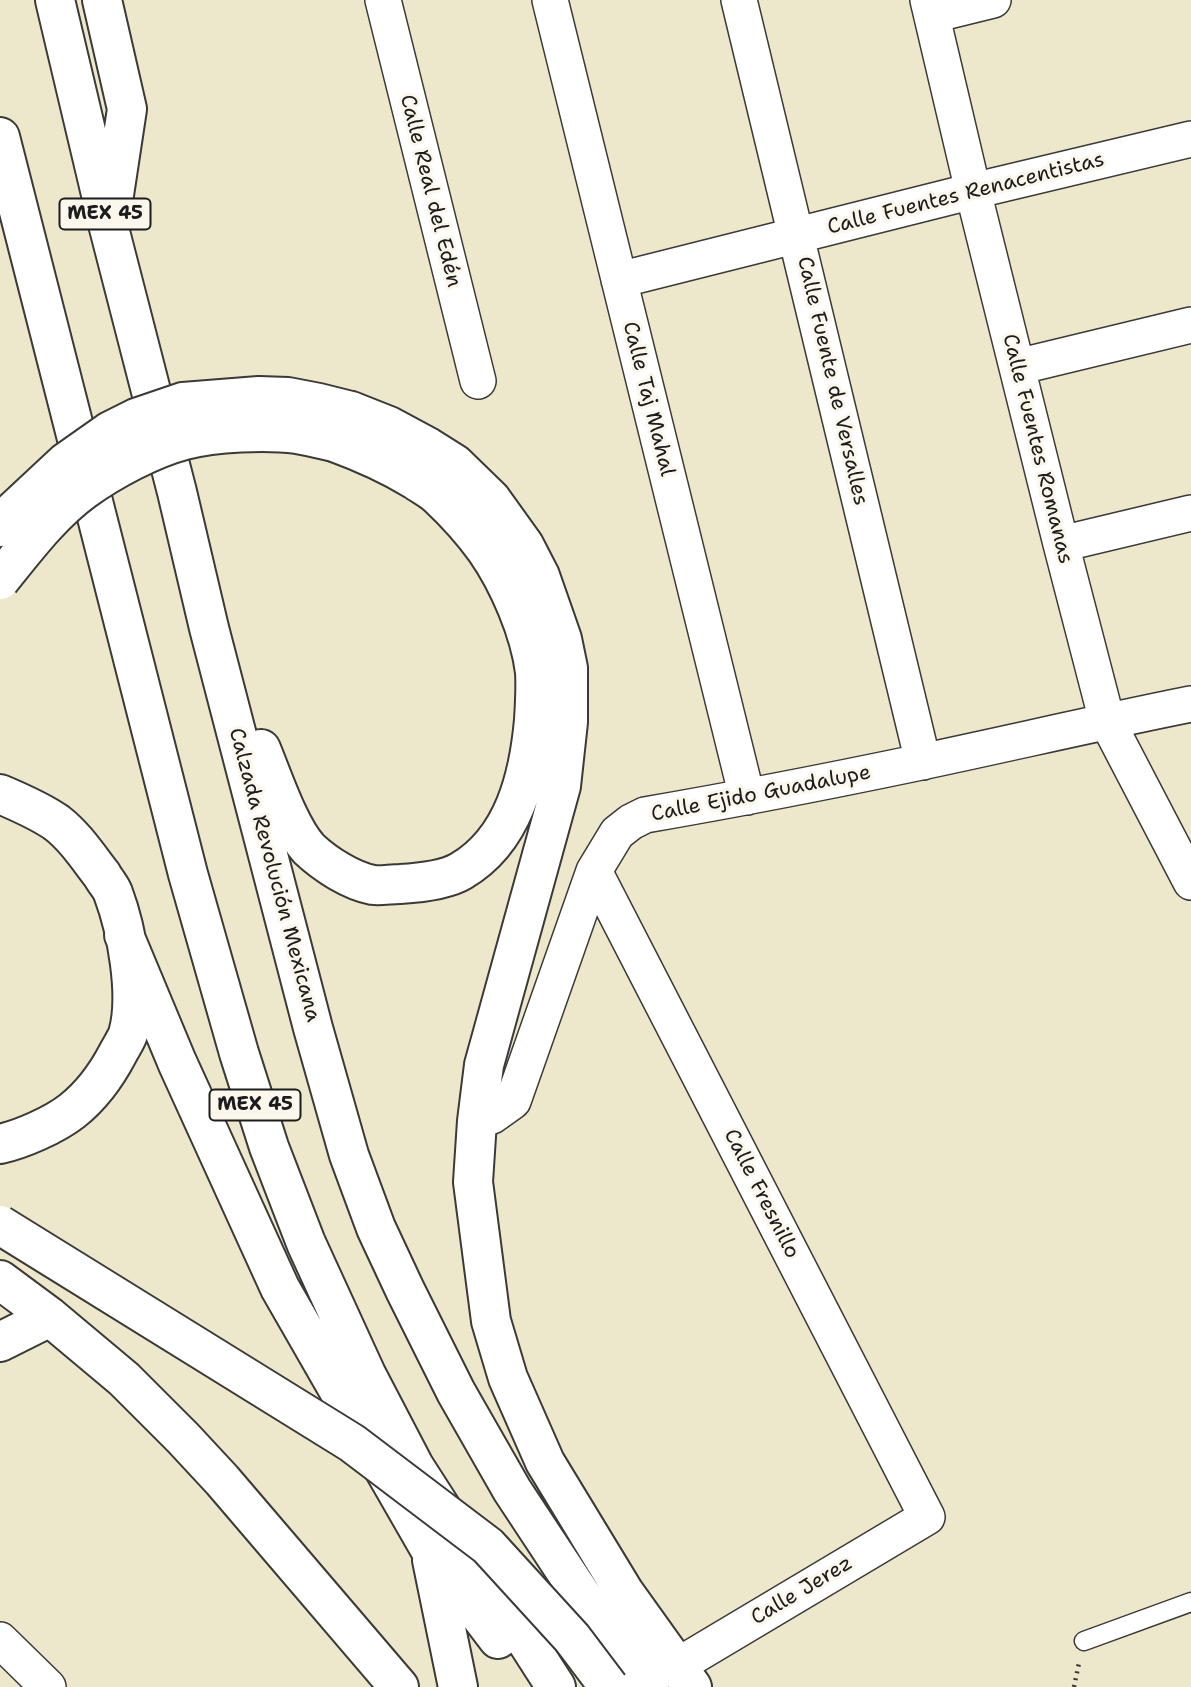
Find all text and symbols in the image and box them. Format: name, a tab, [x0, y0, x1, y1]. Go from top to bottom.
street label: Calle Real del Edén	[394, 92, 466, 290]
street label: Calle Fuentes Renacentistas	[825, 147, 1107, 241]
road number: MEX 45	[60, 198, 150, 230]
street label: Calle Fuente de Versalles	[791, 254, 873, 508]
street label: Calle Taj Mahal	[617, 319, 679, 479]
street label: Calle Fuentes Romanas	[996, 331, 1078, 567]
street label: Calzada Revolución Mexicana	[223, 725, 325, 1025]
street label: Calle Ejido Guadalupe	[649, 760, 873, 828]
road number: MEX 45	[210, 1090, 300, 1120]
street label: Calle Fresnillo	[718, 1125, 804, 1263]
street label: Calle Jerez	[747, 1551, 857, 1631]

